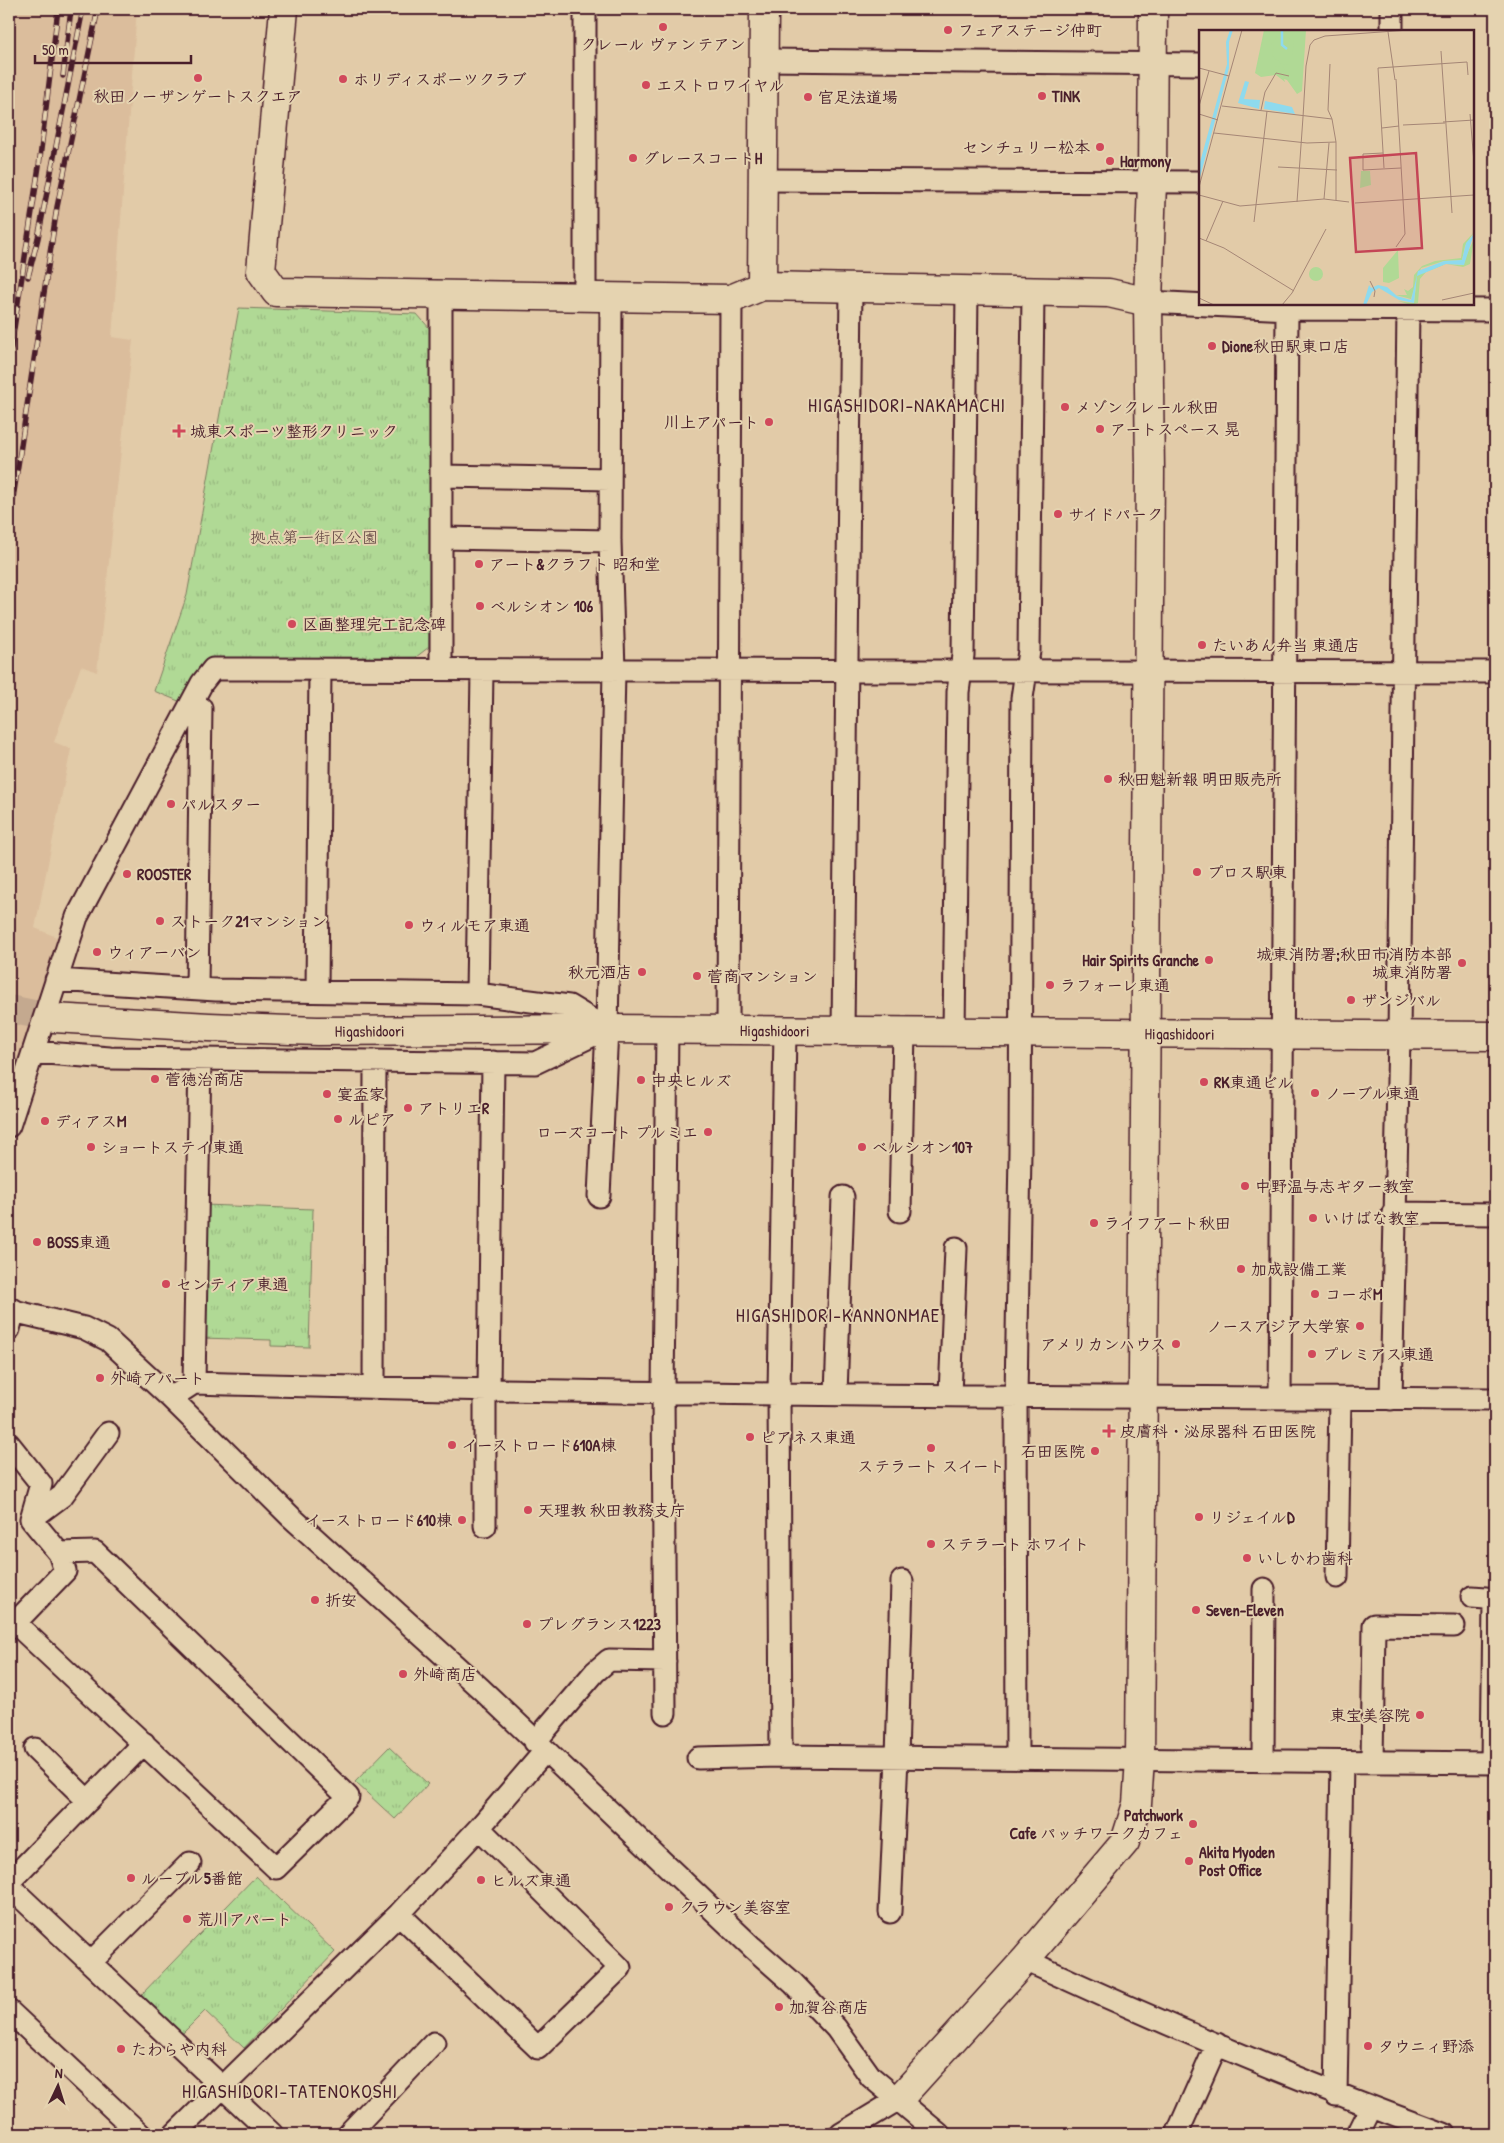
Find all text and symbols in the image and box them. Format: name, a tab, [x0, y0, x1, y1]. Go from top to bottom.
place label: フェアステージ仲町	[958, 19, 1102, 41]
marker: クレール ヴァンテアン	[657, 21, 669, 33]
marker: フェアステージ仲町	[942, 24, 954, 36]
inset map	[1199, 30, 1474, 305]
scale bar	[35, 32, 191, 64]
place label: クレール ヴァンテアン	[581, 33, 745, 55]
text: 50 m	[42, 39, 69, 60]
place label: ホリディスポーツクラブ	[353, 68, 527, 90]
marker: 秋田ノーザンゲートスクエア	[192, 72, 204, 84]
marker: ホリディスポーツクラブ	[337, 73, 349, 85]
place label: エストロワイヤル	[656, 74, 785, 96]
marker: エストロワイヤル	[640, 79, 652, 91]
place label: 秋田ノーザンゲートスクエア	[94, 85, 302, 107]
place label: TINK	[1051, 85, 1081, 107]
place label: 官足法道場	[818, 86, 898, 108]
marker: TINK	[1036, 90, 1048, 102]
marker: 官足法道場	[802, 91, 814, 103]
place label: センチュリー松本	[962, 136, 1090, 158]
marker: センチュリー松本	[1094, 141, 1106, 153]
place label: グレースコートH	[643, 147, 763, 169]
place label: Harmony	[1120, 150, 1171, 173]
marker: グレースコートH	[627, 152, 639, 164]
marker: Harmony	[1104, 155, 1116, 167]
place label: Dione秋田駅東口店	[1222, 335, 1349, 357]
marker: Dione秋田駅東口店	[1206, 340, 1218, 352]
district label: HIGASHIDORI-NAKAMACHI	[808, 392, 1006, 418]
place label: メゾンクレール秋田	[1075, 396, 1219, 418]
marker: メゾンクレール秋田	[1059, 401, 1071, 413]
place label: 川上アパート	[664, 411, 759, 433]
marker: 川上アパート	[763, 416, 775, 428]
place label: アートスペース 晃	[1110, 418, 1240, 440]
place label: 城東スポーツ整形クリニック	[190, 420, 398, 442]
marker: アートスペース 晃	[1094, 423, 1106, 435]
marker: 城東スポーツ整形クリニック	[172, 424, 186, 438]
place label: サイドパーク	[1068, 503, 1163, 525]
marker: サイドパーク	[1052, 508, 1064, 520]
park label: 拠点第一街区公園	[250, 526, 378, 548]
place label: アート&クラフト 昭和堂	[489, 553, 661, 575]
marker: アート&クラフト 昭和堂	[473, 558, 485, 570]
place label: ベルシオン 106	[490, 595, 594, 617]
marker: ベルシオン 106	[474, 600, 486, 612]
place label: 区画整理完工記念碑	[302, 613, 446, 635]
marker: 区画整理完工記念碑	[286, 618, 298, 630]
place label: たいあん弁当 東通店	[1212, 634, 1360, 656]
marker: たいあん弁当 東通店	[1196, 639, 1208, 651]
place label: 秋田魁新報 明田販売所	[1118, 768, 1282, 790]
marker: 秋田魁新報 明田販売所	[1102, 773, 1114, 785]
place label: パルスター	[181, 793, 261, 815]
marker: パルスター	[165, 798, 177, 810]
place label: プロス駅東	[1207, 861, 1287, 883]
place label: ROOSTER	[137, 863, 192, 885]
marker: プロス駅東	[1191, 866, 1203, 878]
marker: ROOSTER	[121, 868, 133, 880]
place label: ストーク21マンション	[170, 910, 327, 932]
place label: ウィルモア東通	[419, 914, 530, 936]
marker: ストーク21マンション	[154, 915, 166, 927]
marker: ウィルモア東通	[403, 919, 415, 931]
place label: ウィアーバン	[107, 941, 201, 963]
place label: 城東消防署;秋田市消防本部 城東消防署	[1256, 943, 1452, 983]
marker: ウィアーバン	[91, 946, 103, 958]
place label: Hair Spirits Granche	[1082, 949, 1200, 972]
marker: Hair Spirits Granche	[1203, 954, 1215, 966]
marker: 城東消防署;秋田市消防本部 城東消防署	[1456, 957, 1468, 969]
place label: 秋元酒店	[568, 961, 632, 983]
place label: 菅商マンション	[707, 965, 818, 987]
marker: 秋元酒店	[636, 966, 648, 978]
marker: 菅商マンション	[691, 970, 703, 982]
place label: ラフォーレ東通	[1060, 974, 1170, 996]
marker: ラフォーレ東通	[1044, 979, 1056, 991]
place label: ザンジバル	[1361, 989, 1441, 1011]
marker: ザンジバル	[1345, 994, 1357, 1006]
street label: Higashidoori	[335, 1019, 405, 1042]
street label: Higashidoori	[740, 1019, 810, 1042]
street label: Higashidoori	[1145, 1022, 1215, 1045]
place label: 菅徳治商店	[165, 1068, 245, 1090]
place label: 中央ヒルズ	[651, 1069, 731, 1091]
place label: RK東通ビル	[1214, 1071, 1293, 1093]
marker: 菅徳治商店	[149, 1073, 161, 1085]
marker: 中央ヒルズ	[635, 1074, 647, 1086]
marker: RK東通ビル	[1198, 1076, 1210, 1088]
place label: ノーブル東通	[1325, 1082, 1419, 1104]
place label: 宴盃家	[337, 1083, 385, 1105]
marker: ノーブル東通	[1309, 1087, 1321, 1099]
marker: 宴盃家	[321, 1088, 333, 1100]
place label: アトリエR	[418, 1097, 490, 1119]
marker: アトリエR	[402, 1102, 414, 1114]
place label: ルピア	[348, 1108, 396, 1130]
place label: ディアスM	[55, 1110, 127, 1132]
marker: ルピア	[332, 1113, 344, 1125]
marker: ディアスM	[39, 1115, 51, 1127]
place label: ローズコート プルミエ	[537, 1121, 698, 1143]
marker: ローズコート プルミエ	[702, 1126, 714, 1138]
place label: ショートステイ東通	[101, 1136, 244, 1158]
place label: ベルシオン107	[872, 1136, 973, 1158]
marker: ショートステイ東通	[85, 1141, 97, 1153]
marker: ベルシオン107	[856, 1141, 868, 1153]
place label: 中野温与志ギター教室	[1255, 1175, 1415, 1197]
marker: 中野温与志ギター教室	[1239, 1180, 1251, 1192]
place label: いけばな教室	[1323, 1207, 1420, 1229]
place label: ライフアート秋田	[1104, 1212, 1231, 1234]
marker: いけばな教室	[1307, 1212, 1319, 1224]
marker: ライフアート秋田	[1088, 1217, 1100, 1229]
place label: BOSS東通	[47, 1231, 111, 1253]
marker: BOSS東通	[31, 1236, 43, 1248]
place label: 加成設備工業	[1251, 1258, 1347, 1280]
marker: 加成設備工業	[1235, 1263, 1247, 1275]
place label: センティア東通	[176, 1273, 288, 1295]
marker: センティア東通	[160, 1278, 172, 1290]
place label: コーポM	[1325, 1283, 1383, 1305]
marker: コーポM	[1309, 1288, 1321, 1300]
district label: HIGASHIDORI-KANNONMAE	[736, 1302, 940, 1328]
place label: ノースアジア大学寮	[1206, 1315, 1350, 1337]
marker: ノースアジア大学寮	[1354, 1320, 1366, 1332]
place label: アメリカンハウス	[1040, 1333, 1166, 1355]
marker: アメリカンハウス	[1170, 1338, 1182, 1350]
place label: プレミアス東通	[1322, 1343, 1434, 1365]
marker: プレミアス東通	[1306, 1348, 1318, 1360]
place label: 外崎アパート	[110, 1367, 205, 1389]
marker: 外崎アパート	[94, 1372, 106, 1384]
place label: 皮膚科・泌尿器科 石田医院	[1120, 1420, 1316, 1442]
marker: 皮膚科・泌尿器科 石田医院	[1102, 1424, 1116, 1438]
place label: ピアネス東通	[760, 1426, 856, 1448]
marker: ピアネス東通	[744, 1431, 756, 1443]
place label: イーストロード610A棟	[462, 1434, 617, 1456]
marker: イーストロード610A棟	[446, 1439, 458, 1451]
place label: 石田医院	[1021, 1440, 1085, 1462]
marker: ステラート スイート	[925, 1442, 937, 1454]
marker: 石田医院	[1089, 1445, 1101, 1457]
place label: ステラート スイート	[857, 1455, 1005, 1477]
place label: 天理教 秋田教務支庁	[538, 1499, 686, 1521]
marker: 天理教 秋田教務支庁	[522, 1504, 534, 1516]
place label: リジェイルD	[1209, 1506, 1295, 1528]
place label: イーストロード610棟	[306, 1509, 453, 1531]
marker: リジェイルD	[1193, 1511, 1205, 1523]
marker: イーストロード610棟	[456, 1514, 468, 1526]
place label: ステラート ホワイト	[941, 1533, 1089, 1555]
marker: ステラート ホワイト	[925, 1538, 937, 1550]
place label: いしかわ歯科	[1257, 1547, 1353, 1569]
marker: いしかわ歯科	[1241, 1552, 1253, 1564]
place label: 折安	[325, 1589, 357, 1611]
marker: 折安	[309, 1594, 321, 1606]
place label: Seven-Eleven	[1206, 1599, 1284, 1621]
marker: Seven-Eleven	[1190, 1604, 1202, 1616]
place label: プレグランス1223	[537, 1613, 661, 1635]
marker: プレグランス1223	[521, 1618, 533, 1630]
place label: 外崎商店	[413, 1663, 477, 1685]
marker: 外崎商店	[397, 1668, 409, 1680]
place label: 東宝美容院	[1330, 1704, 1410, 1726]
marker: 東宝美容院	[1414, 1709, 1426, 1721]
place label: Patchwork Cafe パッチワークカフェ	[1009, 1804, 1183, 1844]
marker: Patchwork Cafe パッチワークカフェ	[1187, 1818, 1199, 1830]
place label: Akita Myoden Post Office	[1199, 1841, 1275, 1881]
marker: Akita Myoden Post Office	[1183, 1855, 1195, 1867]
place label: ルーブル5番館	[141, 1867, 243, 1889]
place label: ヒルズ東通	[491, 1869, 571, 1891]
marker: ルーブル5番館	[125, 1872, 137, 1884]
marker: ヒルズ東通	[475, 1874, 487, 1886]
place label: クラウン美容室	[679, 1896, 791, 1918]
marker: クラウン美容室	[663, 1901, 675, 1913]
place label: 荒川アパート	[197, 1908, 292, 1930]
marker: 荒川アパート	[181, 1913, 193, 1925]
place label: 加賀谷商店	[789, 1996, 869, 2018]
marker: 加賀谷商店	[773, 2001, 785, 2013]
place label: タウニィ野添	[1378, 2035, 1474, 2057]
place label: たわらや内科	[131, 2038, 227, 2060]
marker: タウニィ野添	[1362, 2040, 1374, 2052]
marker: たわらや内科	[115, 2043, 127, 2055]
north arrow	[32, 2060, 82, 2110]
text: N	[55, 2063, 64, 2082]
district label: HIGASHIDORI-TATENOKOSHI	[182, 2078, 398, 2104]

